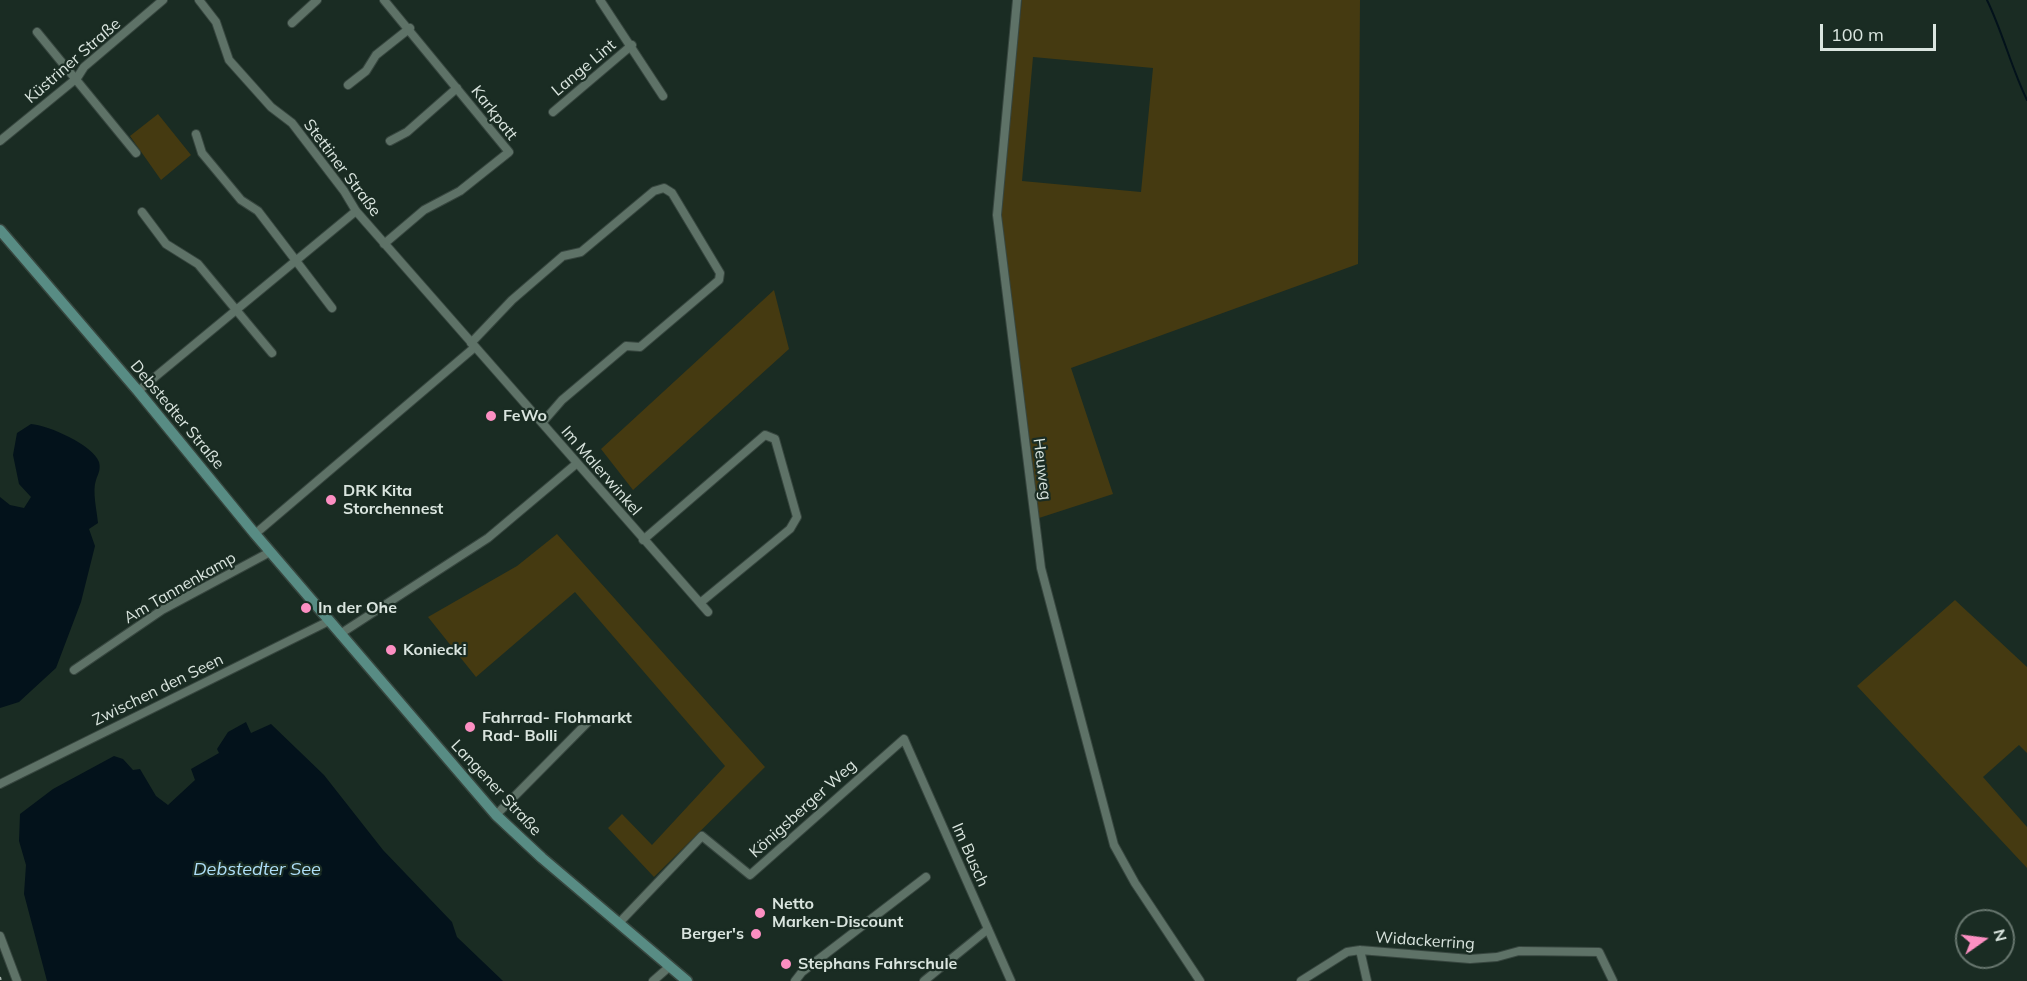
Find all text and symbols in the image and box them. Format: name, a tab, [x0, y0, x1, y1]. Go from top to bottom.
scale bar	[1823, 12, 1938, 50]
street label: Küstriner Straße	[21, 14, 125, 108]
text: 100 m	[1831, 23, 1884, 46]
street label: Lange Lint	[548, 36, 620, 100]
street label: Karkpatt	[467, 82, 521, 144]
street label: Stettiner Straße	[299, 116, 385, 220]
street label: Debstedter Straße	[126, 357, 228, 473]
place label: FeWo	[503, 406, 547, 426]
marker: FeWo	[484, 409, 498, 423]
street label: Im Malerwinkel	[557, 422, 645, 520]
street label: Heuweg	[1029, 437, 1055, 501]
place label: DRK Kita Storchennest	[343, 481, 443, 519]
marker: DRK Kita Storchennest	[324, 493, 338, 507]
street label: Am Tannenkamp	[121, 548, 239, 628]
place label: In der Ohe	[318, 598, 397, 618]
marker: In der Ohe	[299, 601, 313, 615]
place label: Koniecki	[403, 640, 467, 660]
marker: Koniecki	[384, 643, 398, 657]
street label: Zwischen den Seen	[90, 650, 226, 730]
place label: Fahrrad- Flohmarkt Rad- Bolli	[482, 708, 632, 746]
marker: Fahrrad- Flohmarkt Rad- Bolli	[463, 720, 477, 734]
street label: Langener Straße	[447, 736, 545, 840]
street label: Königsberger Weg	[746, 756, 860, 862]
street label: Im Busch	[947, 820, 993, 890]
water label: Debstedter See	[193, 859, 321, 881]
place label: Netto Marken-Discount	[772, 894, 903, 932]
marker: Netto Marken-Discount	[753, 906, 767, 920]
north arrow	[1955, 909, 2015, 969]
place label: Berger's	[681, 924, 744, 944]
marker: Berger's	[749, 927, 763, 941]
text: N	[1989, 927, 2012, 943]
street label: Widackerring	[1374, 928, 1476, 954]
place label: Stephans Fahrschule	[798, 954, 957, 974]
marker: Stephans Fahrschule	[779, 957, 793, 971]

